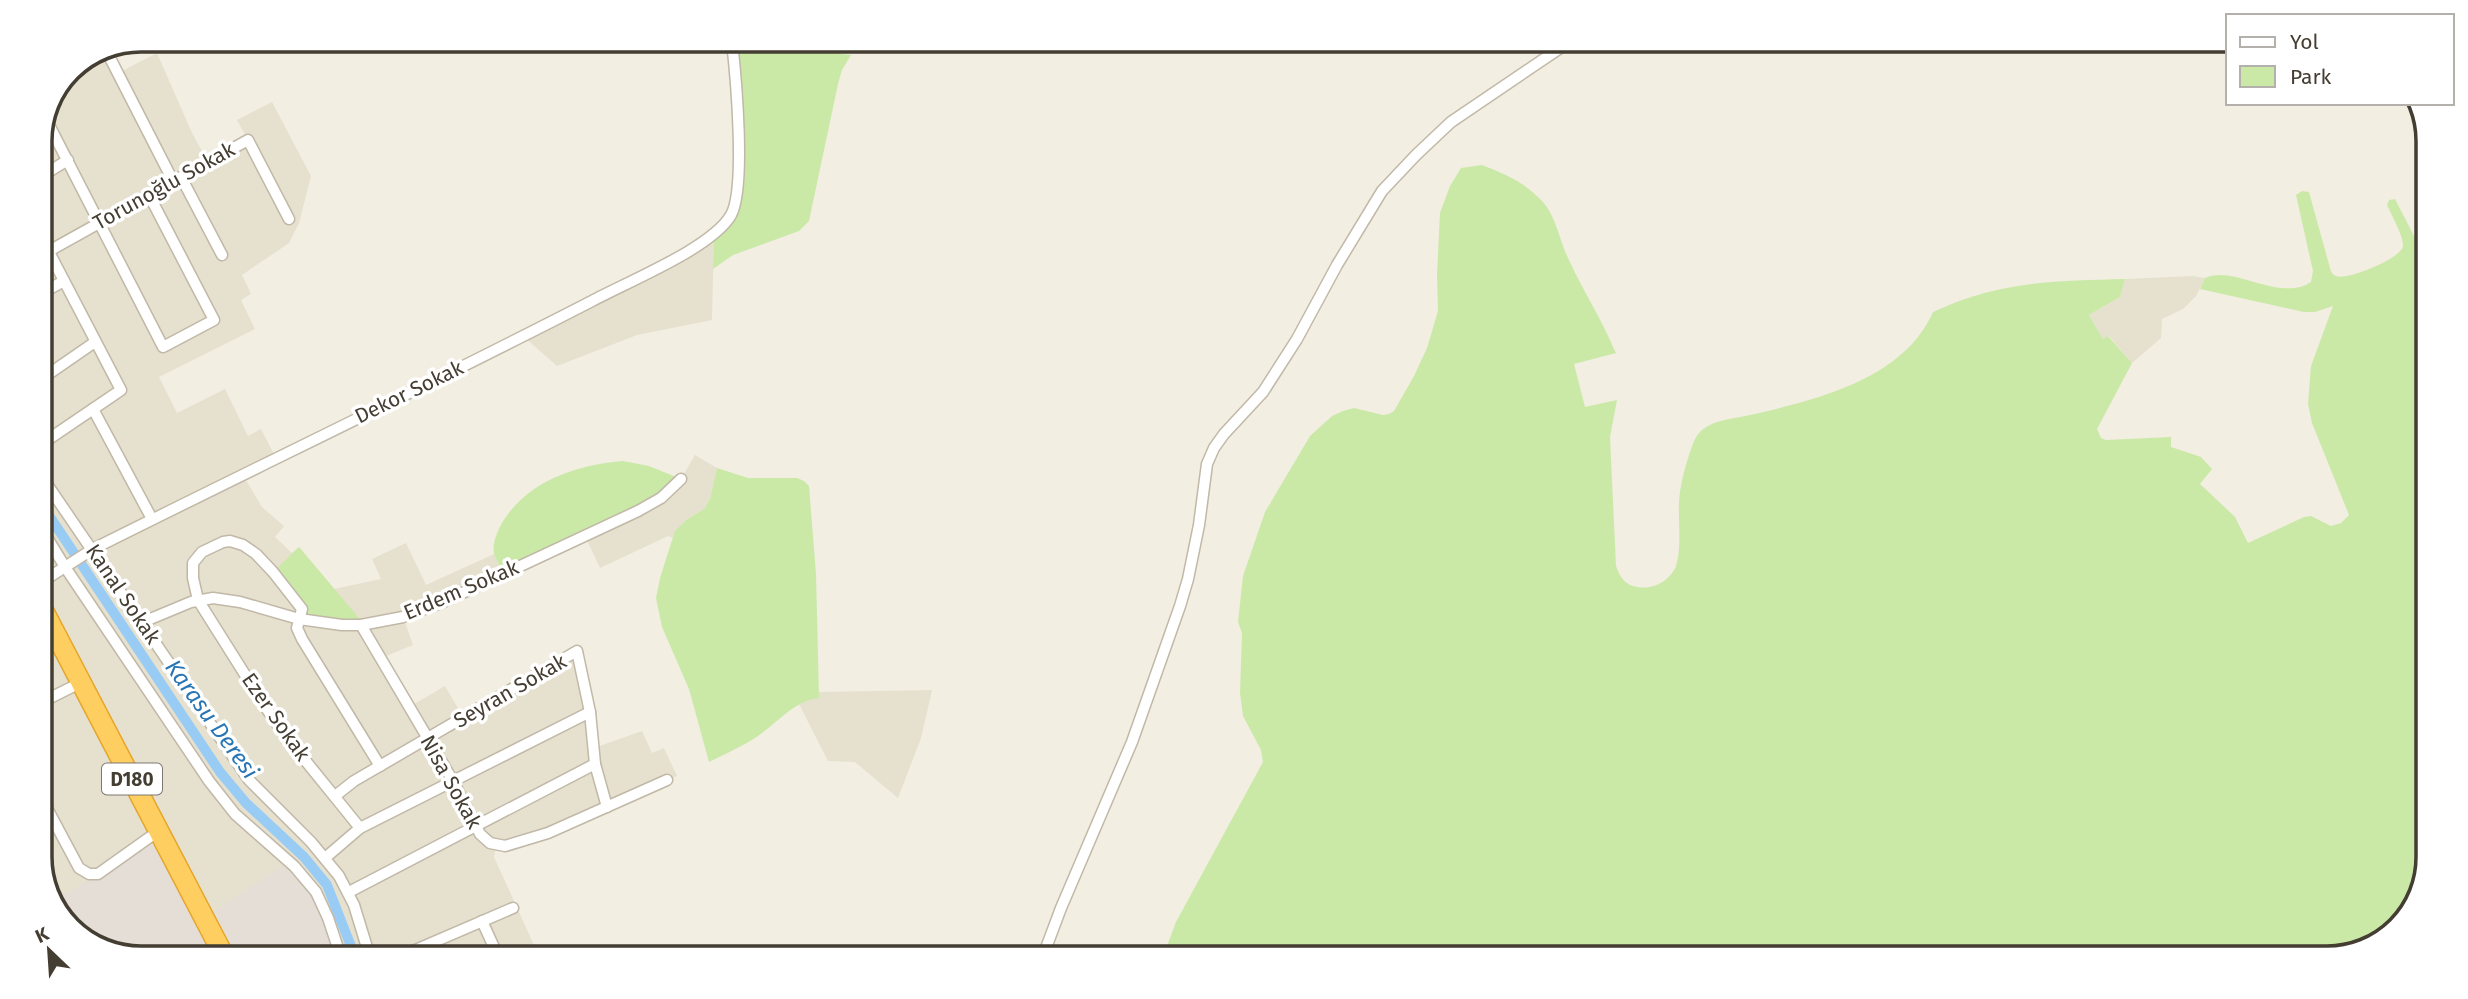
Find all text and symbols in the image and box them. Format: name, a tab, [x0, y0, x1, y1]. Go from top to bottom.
legend	[2226, 14, 2454, 105]
text: Yol	[2290, 29, 2319, 55]
text: Park	[2290, 64, 2332, 90]
street label: Torunoğlu Sokak	[89, 136, 240, 236]
street label: Dekor Sokak	[350, 354, 468, 430]
street label: Kanal Sokak	[80, 539, 166, 649]
street label: Erdem Sokak	[400, 554, 523, 626]
street label: Seyran Sokak	[449, 648, 571, 734]
water label: Karasu Deresi	[159, 654, 265, 785]
street label: Ezer Sokak	[236, 668, 316, 766]
street label: Nisa Sokak	[415, 731, 487, 834]
road number: D180	[102, 764, 162, 794]
north arrow	[14, 915, 84, 985]
text: K	[32, 922, 53, 948]

